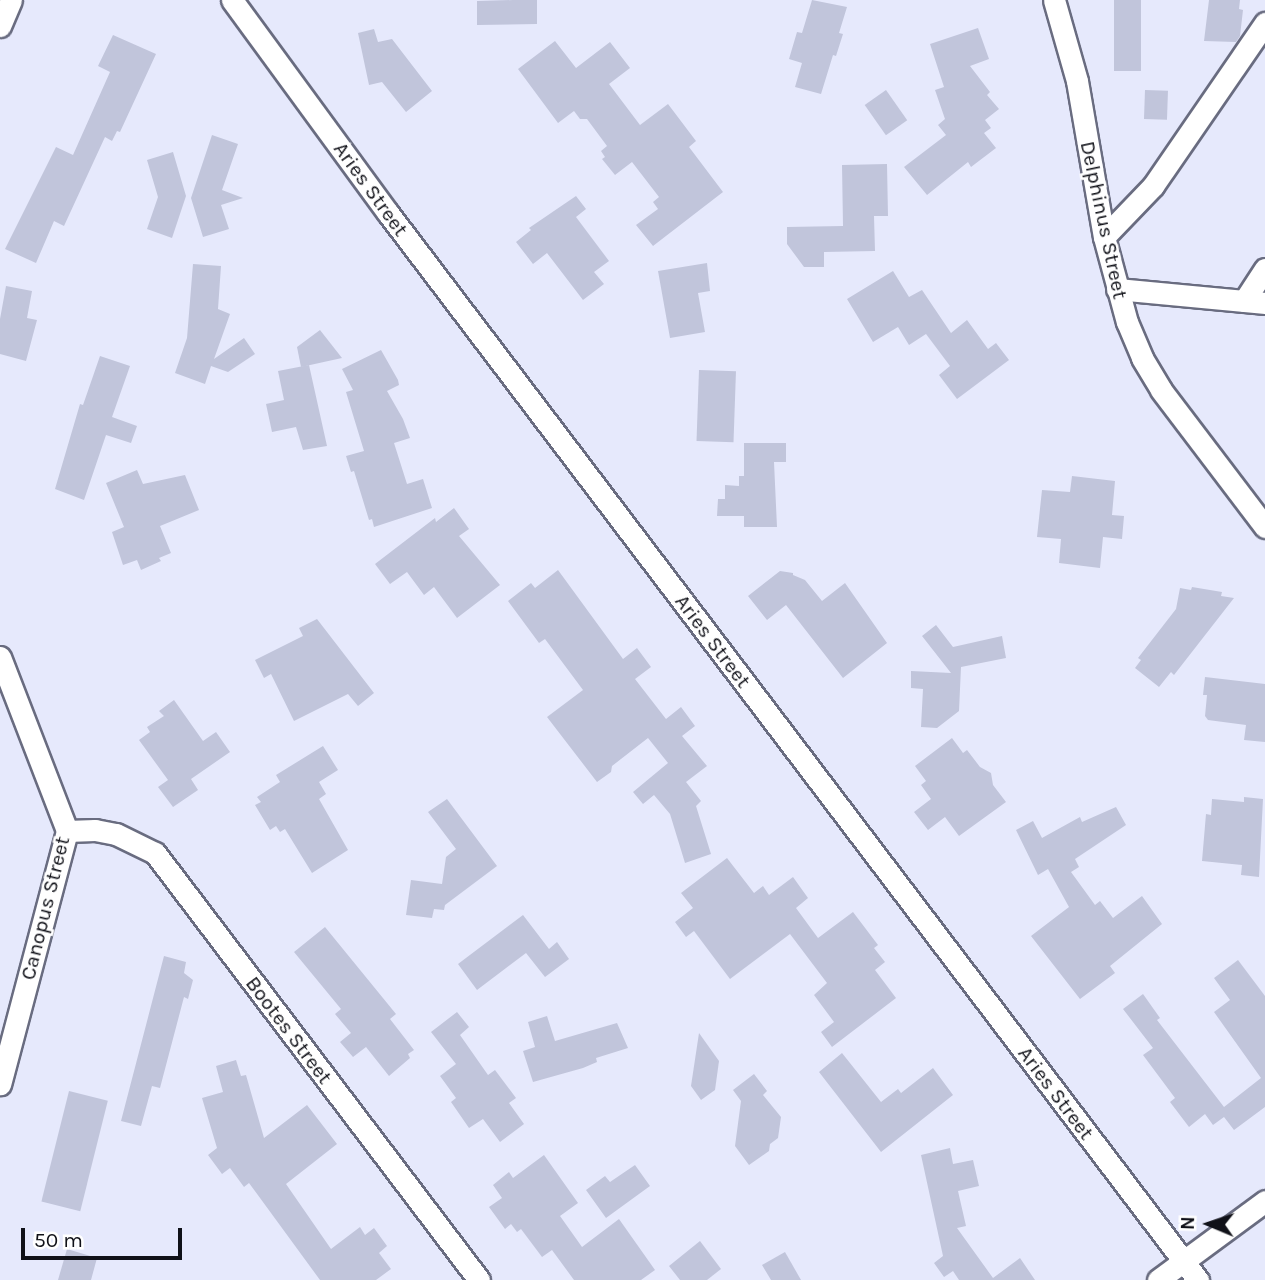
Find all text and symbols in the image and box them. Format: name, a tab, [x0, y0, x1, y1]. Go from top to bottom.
street label: Aries Street	[328, 137, 414, 241]
street label: Delphinus Street	[1075, 139, 1133, 301]
street label: Aries Street	[670, 589, 756, 693]
street label: Canopus Street	[15, 834, 75, 982]
street label: Bootes Street	[240, 971, 338, 1089]
street label: Aries Street	[1013, 1041, 1099, 1145]
north arrow	[1174, 1189, 1244, 1259]
scale bar	[24, 1214, 186, 1258]
text: N	[1177, 1216, 1199, 1230]
text: 50 m	[34, 1228, 83, 1252]

